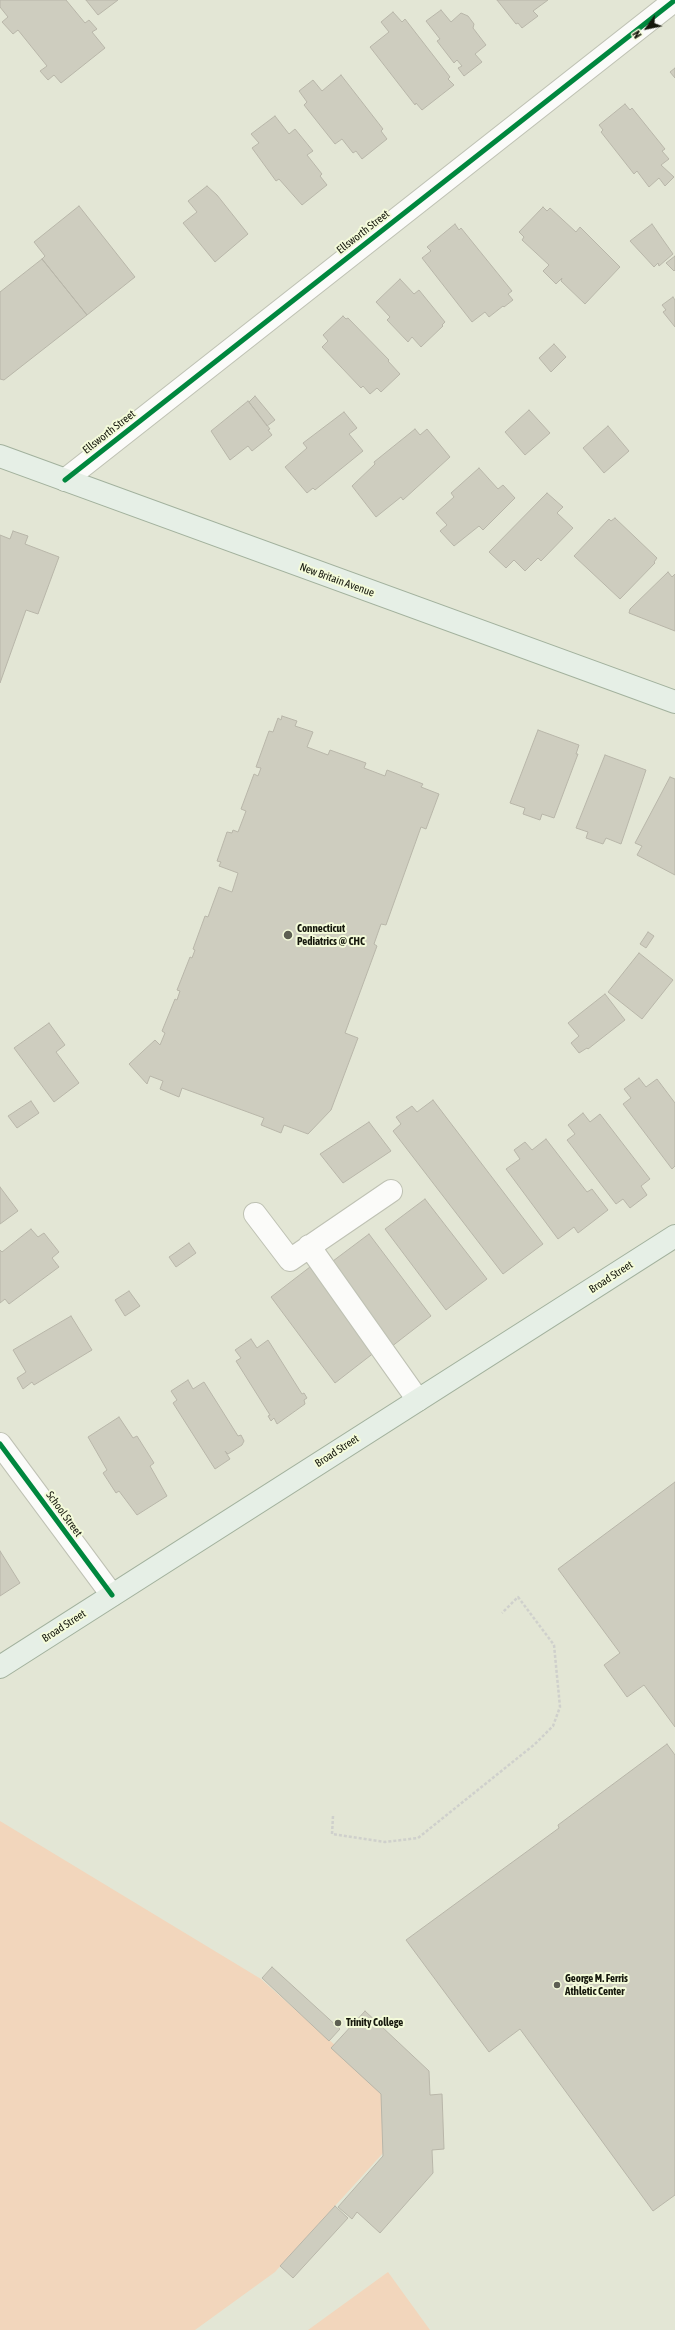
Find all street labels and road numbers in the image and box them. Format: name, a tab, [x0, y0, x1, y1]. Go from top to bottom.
street label: Ellsworth Street	[334, 207, 392, 257]
street label: Ellsworth Street	[80, 407, 138, 457]
street label: New Britain Avenue	[298, 560, 376, 600]
street label: Broad Street	[587, 1258, 635, 1296]
street label: Broad Street	[313, 1432, 361, 1470]
street label: School Street	[43, 1489, 85, 1539]
street label: Broad Street	[40, 1607, 88, 1645]

